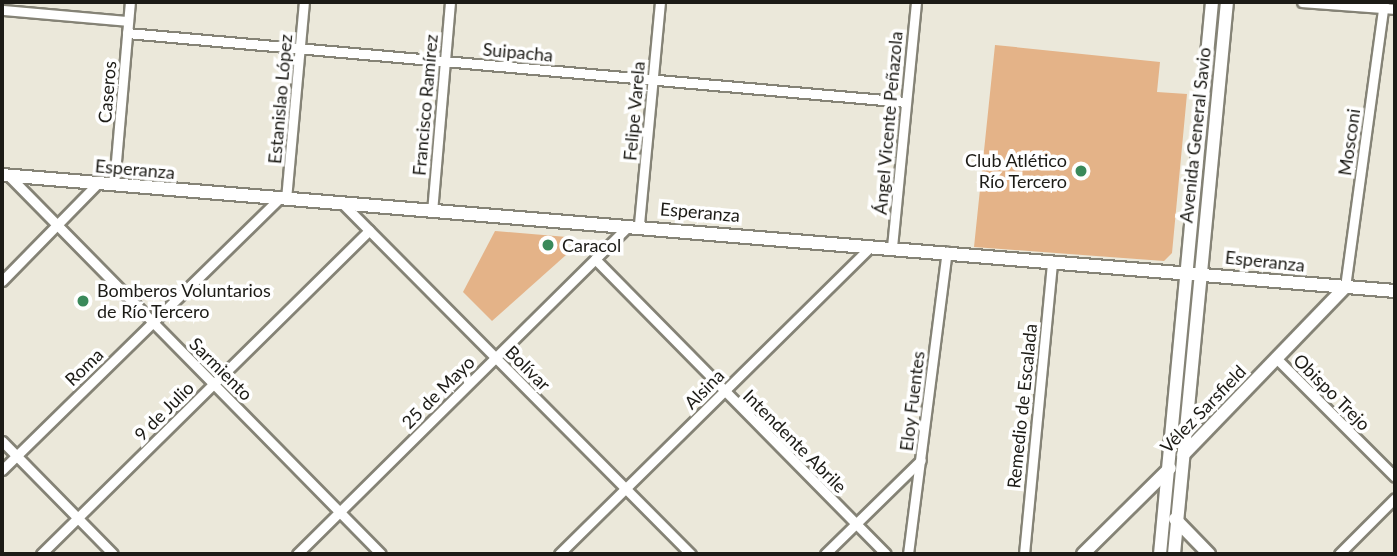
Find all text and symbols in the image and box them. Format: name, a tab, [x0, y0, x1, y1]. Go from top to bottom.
street label: Ángel Vicente Peñazola	[869, 30, 907, 216]
street label: Estanislao López	[264, 33, 296, 165]
street label: Francisco Ramírez	[408, 33, 442, 177]
street label: Suipacha	[482, 38, 554, 66]
street label: Avenida General Savio	[1175, 46, 1215, 224]
street label: Caseros	[94, 60, 120, 124]
street label: Felipe Varela	[619, 60, 649, 162]
street label: Mosconi	[1334, 107, 1364, 177]
place label: Club Atlético Río Tercero	[964, 150, 1067, 192]
street label: Esperanza	[94, 155, 176, 183]
marker: Club Atlético Río Tercero	[1073, 163, 1089, 179]
street label: Esperanza	[659, 198, 741, 226]
place label: Caracol	[562, 234, 621, 256]
marker: Caracol	[540, 237, 556, 253]
street label: Esperanza	[1224, 246, 1306, 276]
place label: Bomberos Voluntarios de Río Tercero	[97, 280, 271, 322]
marker: Bomberos Voluntarios de Río Tercero	[75, 293, 91, 309]
street label: Remedio de Escalada	[1003, 322, 1041, 490]
street label: Sarmiento	[185, 333, 257, 405]
street label: Bolívar	[501, 341, 555, 395]
street label: Roma	[60, 344, 108, 390]
street label: Obispo Trejo	[1289, 349, 1375, 435]
street label: Eloy Fuentes	[895, 350, 929, 452]
street label: 25 de Mayo	[397, 351, 479, 433]
street label: Vélez Sarsfield	[1156, 361, 1250, 457]
street label: Alsina	[680, 365, 728, 413]
street label: 9 de Julio	[130, 377, 198, 445]
street label: Intendente Abrile	[739, 385, 851, 497]

